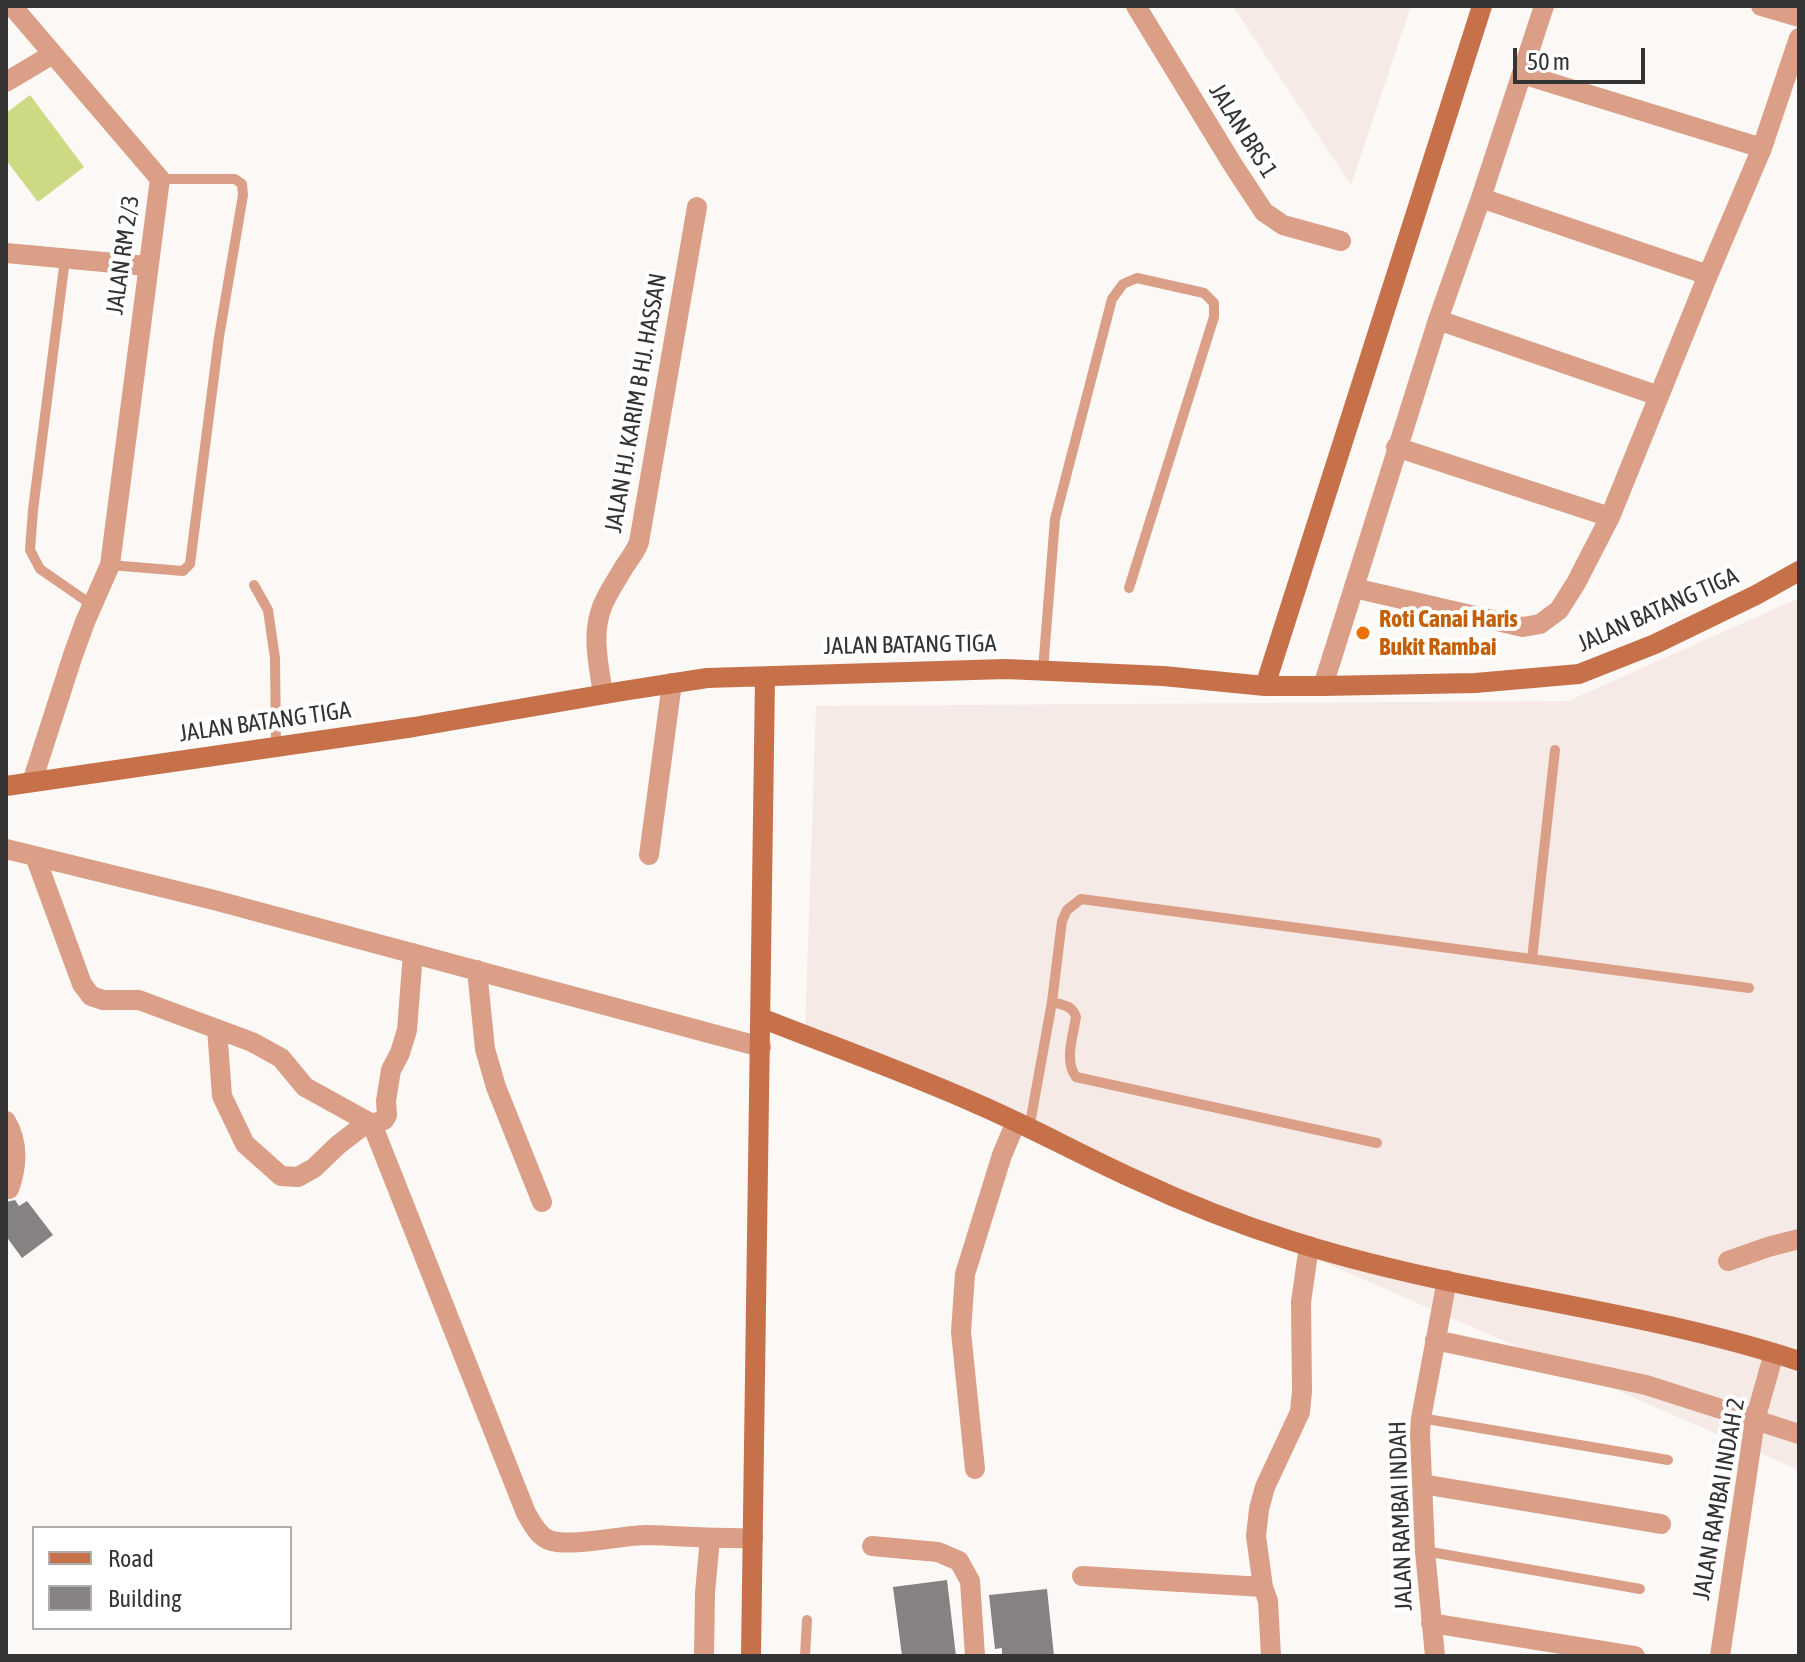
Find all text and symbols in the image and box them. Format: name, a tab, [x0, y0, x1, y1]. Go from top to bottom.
scale bar	[1517, 32, 1649, 82]
text: 50 m	[1527, 48, 1570, 75]
street label: JALAN BRS 1	[1203, 78, 1283, 184]
street label: JALAN RM 2/3	[100, 194, 146, 316]
street label: JALAN HJ. KARIM B HJ. HASSAN	[599, 271, 673, 535]
street label: JALAN BATANG TIGA	[1573, 562, 1743, 658]
place label: Roti Canai Haris Bukit Rambai	[1379, 605, 1518, 661]
marker: Roti Canai Haris Bukit Rambai	[1354, 624, 1372, 642]
street label: JALAN BATANG TIGA	[823, 629, 997, 661]
street label: JALAN BATANG TIGA	[177, 696, 353, 748]
street label: JALAN RAMBAI INDAH 2	[1687, 1396, 1751, 1602]
street label: JALAN RAMBAI INDAH	[1383, 1421, 1419, 1611]
legend	[32, 1526, 292, 1630]
text: Road	[108, 1545, 154, 1572]
text: Building	[108, 1585, 181, 1612]

